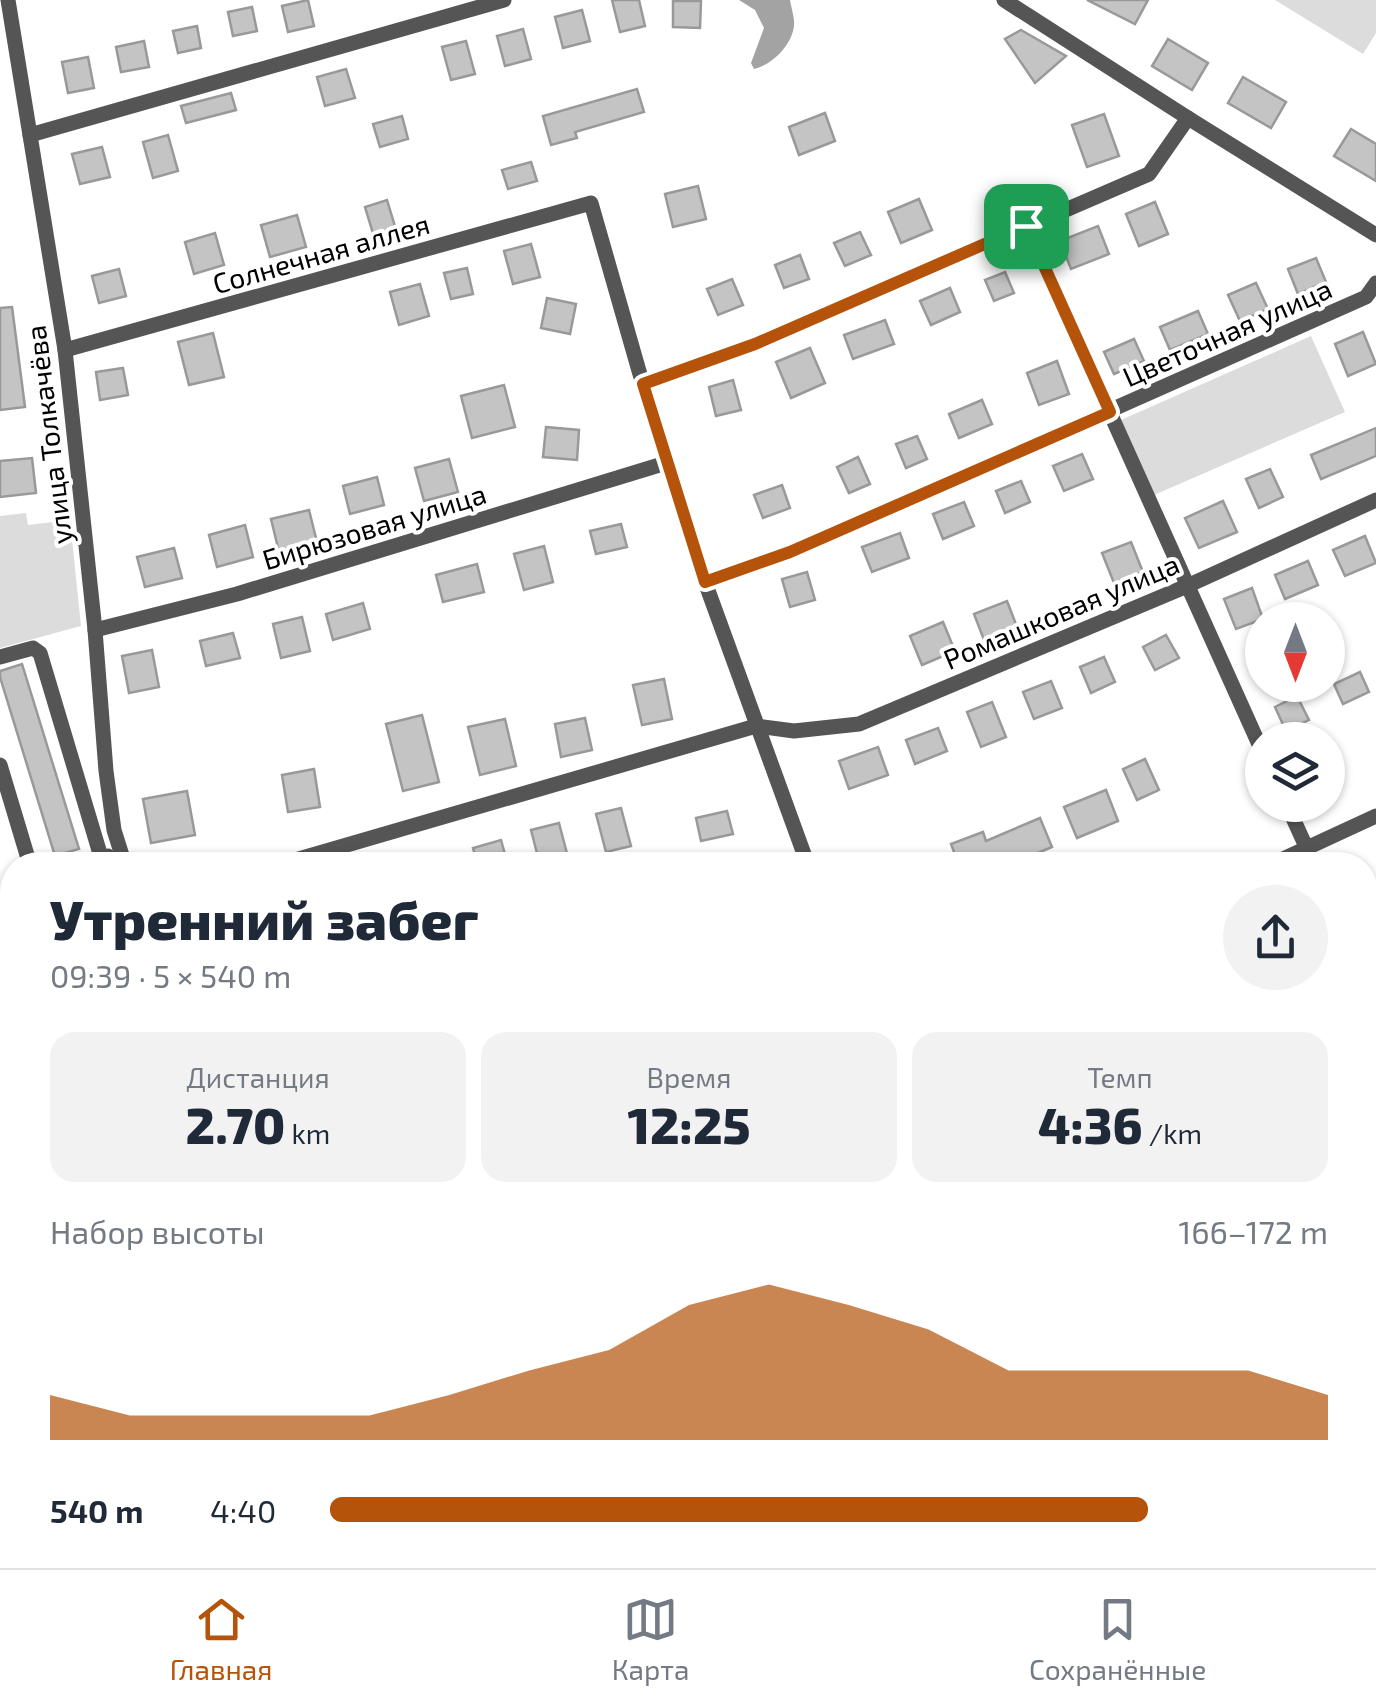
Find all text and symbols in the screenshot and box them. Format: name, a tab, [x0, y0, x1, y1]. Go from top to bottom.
pin	[984, 184, 1069, 269]
icon: arrive	[999, 199, 1054, 254]
street label: Солнечная аллея	[209, 206, 433, 300]
street label: Цветочная улица	[1117, 271, 1337, 393]
street label: улица Толкачёва	[18, 323, 78, 547]
street label: Бирюзовая улица	[258, 476, 490, 576]
street label: Ромашковая улица	[938, 546, 1184, 676]
north arrow	[1245, 602, 1345, 702]
map controls	[1245, 602, 1345, 822]
button: layers	[1245, 722, 1345, 822]
text: Утренний забег	[50, 885, 478, 951]
button: share	[1223, 885, 1328, 990]
text: 09:39 · 5 × 540 m	[50, 956, 291, 994]
text: Дистанция	[186, 1060, 330, 1094]
text: Время	[647, 1060, 731, 1094]
text: Темп	[1087, 1060, 1153, 1094]
text: 2.70	[186, 1094, 285, 1154]
text: 12:25	[627, 1094, 751, 1154]
text: 4:36	[1038, 1094, 1142, 1154]
text: km	[285, 1116, 330, 1150]
text: /km	[1142, 1116, 1202, 1150]
text: Набор высоты	[50, 1212, 265, 1250]
text: 166–172 m	[1178, 1212, 1328, 1250]
text: 540 m	[50, 1491, 143, 1529]
text: 4:40	[210, 1491, 276, 1529]
tab: Главная	[170, 1592, 272, 1686]
tab: Карта	[612, 1592, 690, 1686]
tab: Сохранённые	[1029, 1592, 1206, 1686]

